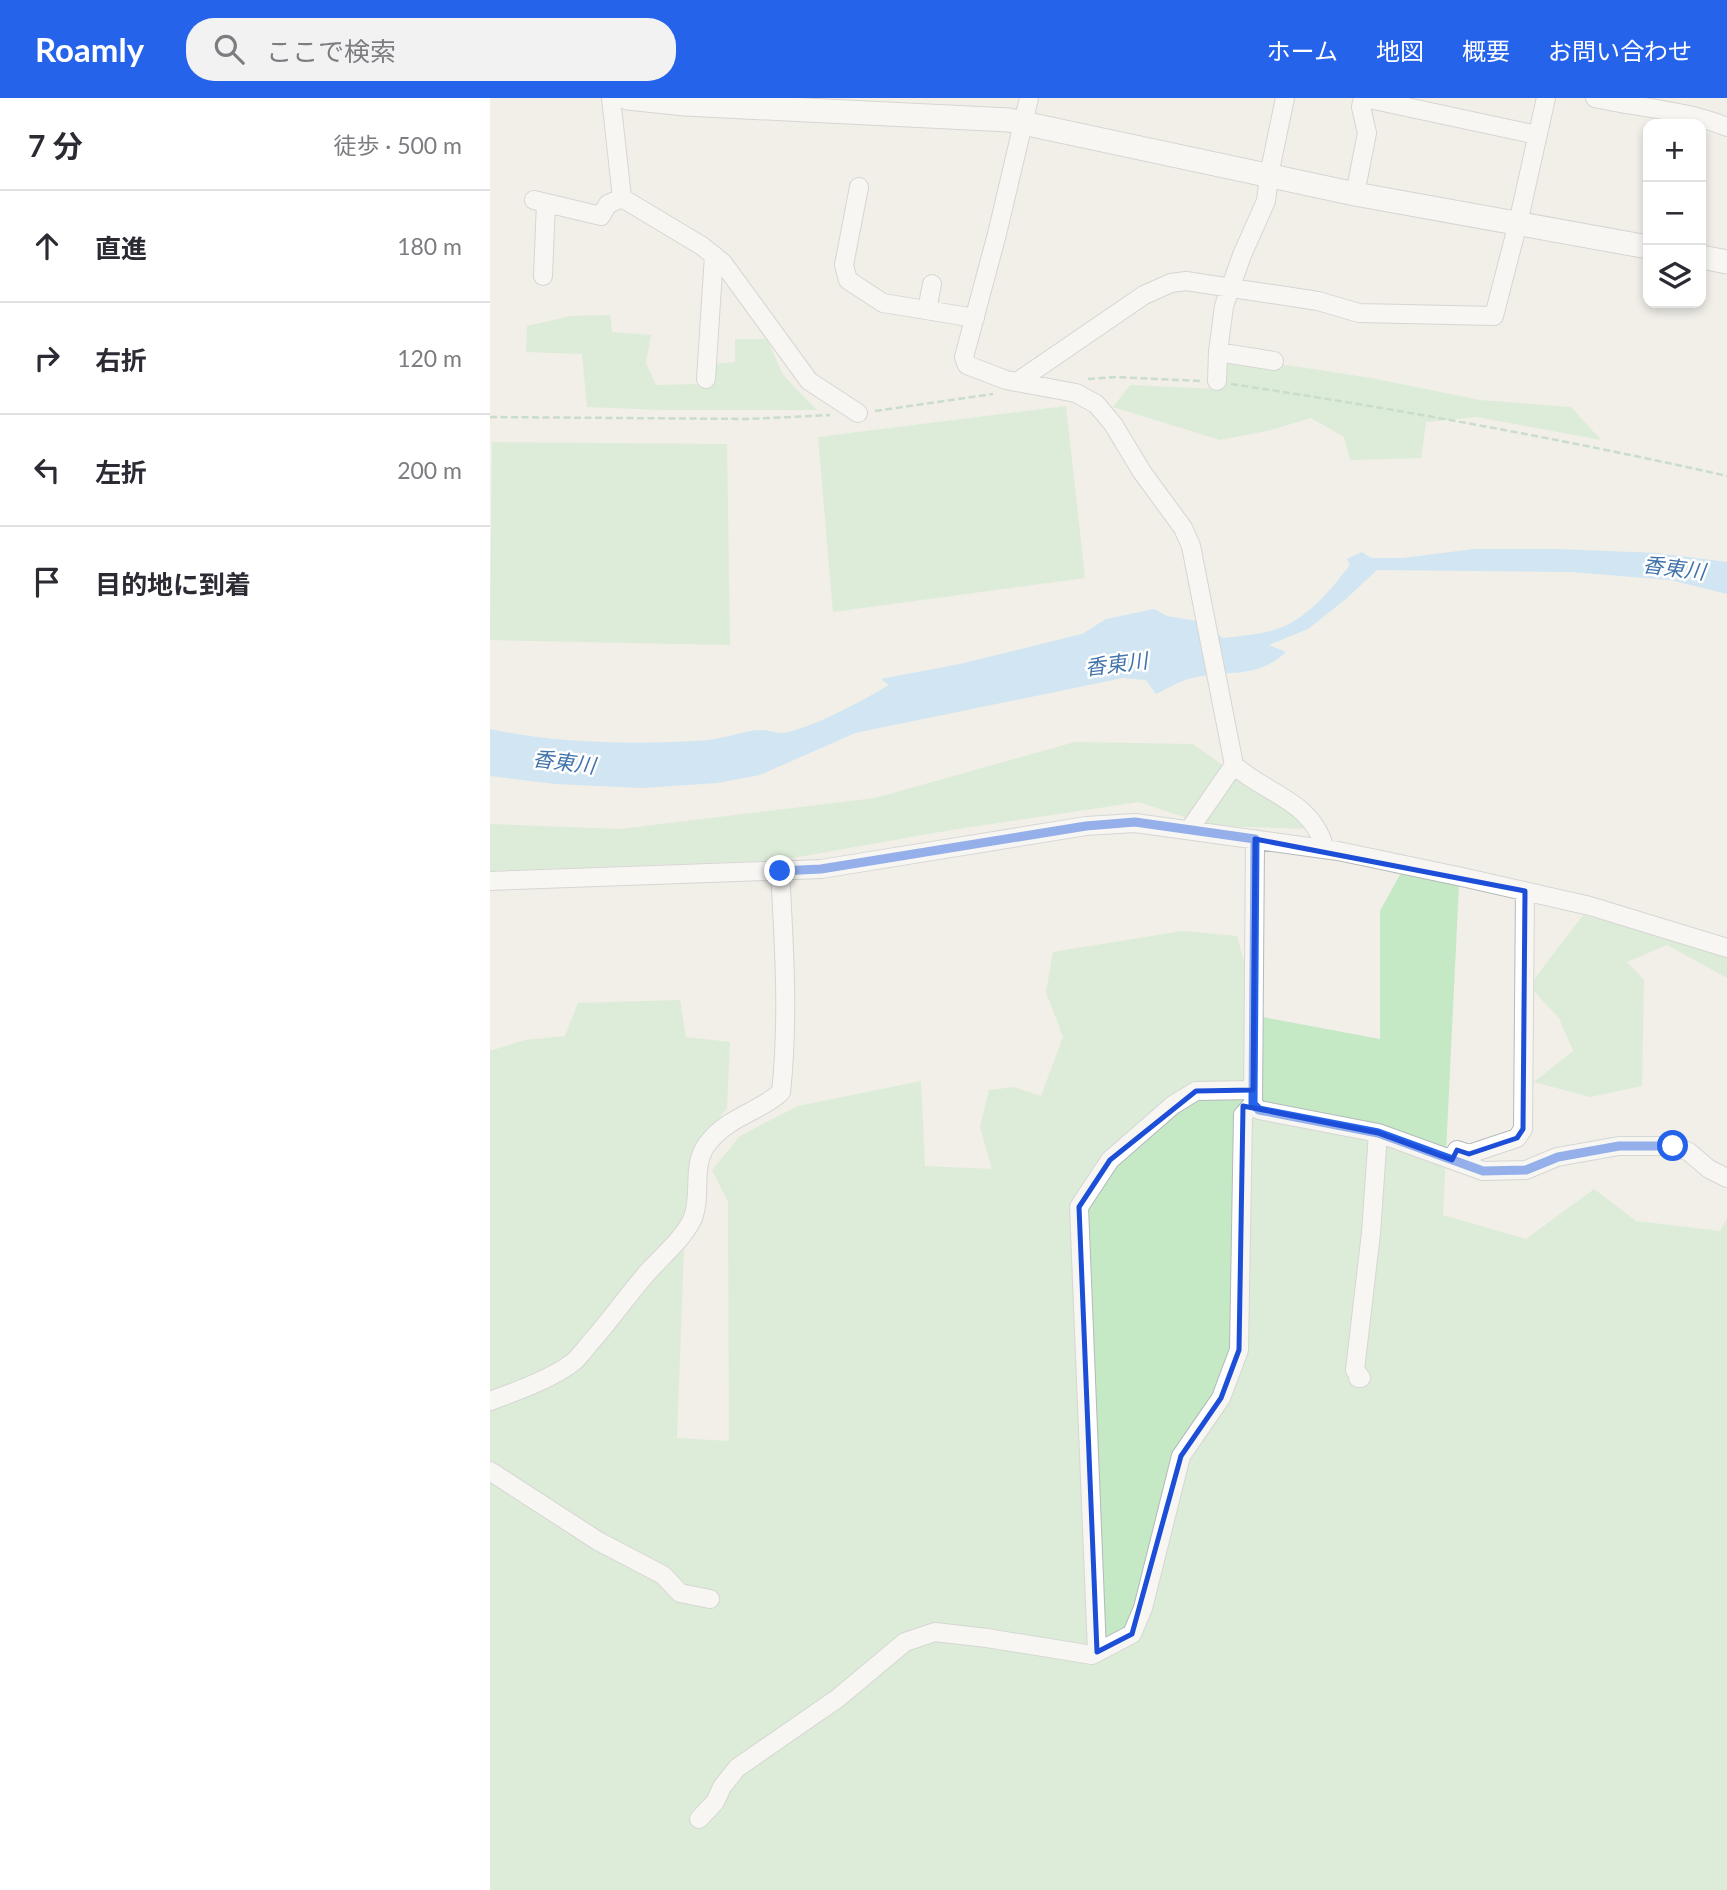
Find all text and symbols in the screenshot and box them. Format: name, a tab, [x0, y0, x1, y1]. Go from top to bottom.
search box	[186, 18, 676, 81]
text: Roamly	[35, 29, 144, 69]
icon: search	[210, 30, 248, 68]
text: ここで検索	[266, 35, 396, 67]
text: ホーム	[1267, 36, 1338, 65]
text: 地図	[1376, 36, 1424, 65]
text: 概要	[1462, 36, 1510, 65]
text: お問い合わせ	[1548, 36, 1692, 65]
map controls	[1643, 119, 1706, 308]
button: +	[1643, 119, 1706, 182]
text: 7 分	[28, 127, 83, 163]
text: 徒歩 · 500 m	[333, 131, 462, 159]
button: −	[1643, 182, 1706, 245]
icon: ahead	[28, 227, 66, 265]
text: 直進	[95, 232, 147, 264]
text: 180 m	[397, 232, 462, 260]
button: layers	[1643, 245, 1706, 308]
icon: right	[28, 339, 66, 377]
text: 右折	[95, 344, 147, 376]
text: 120 m	[397, 344, 462, 372]
icon: left	[28, 451, 66, 489]
text: 左折	[95, 456, 147, 488]
text: 200 m	[397, 456, 462, 484]
water label: 香東川	[1641, 551, 1709, 583]
icon: arrive	[28, 563, 66, 601]
text: 目的地に到着	[95, 568, 251, 600]
water label: 香東川	[1083, 647, 1151, 679]
water label: 香東川	[531, 745, 599, 777]
route end	[764, 855, 795, 886]
route start	[1657, 1130, 1688, 1161]

